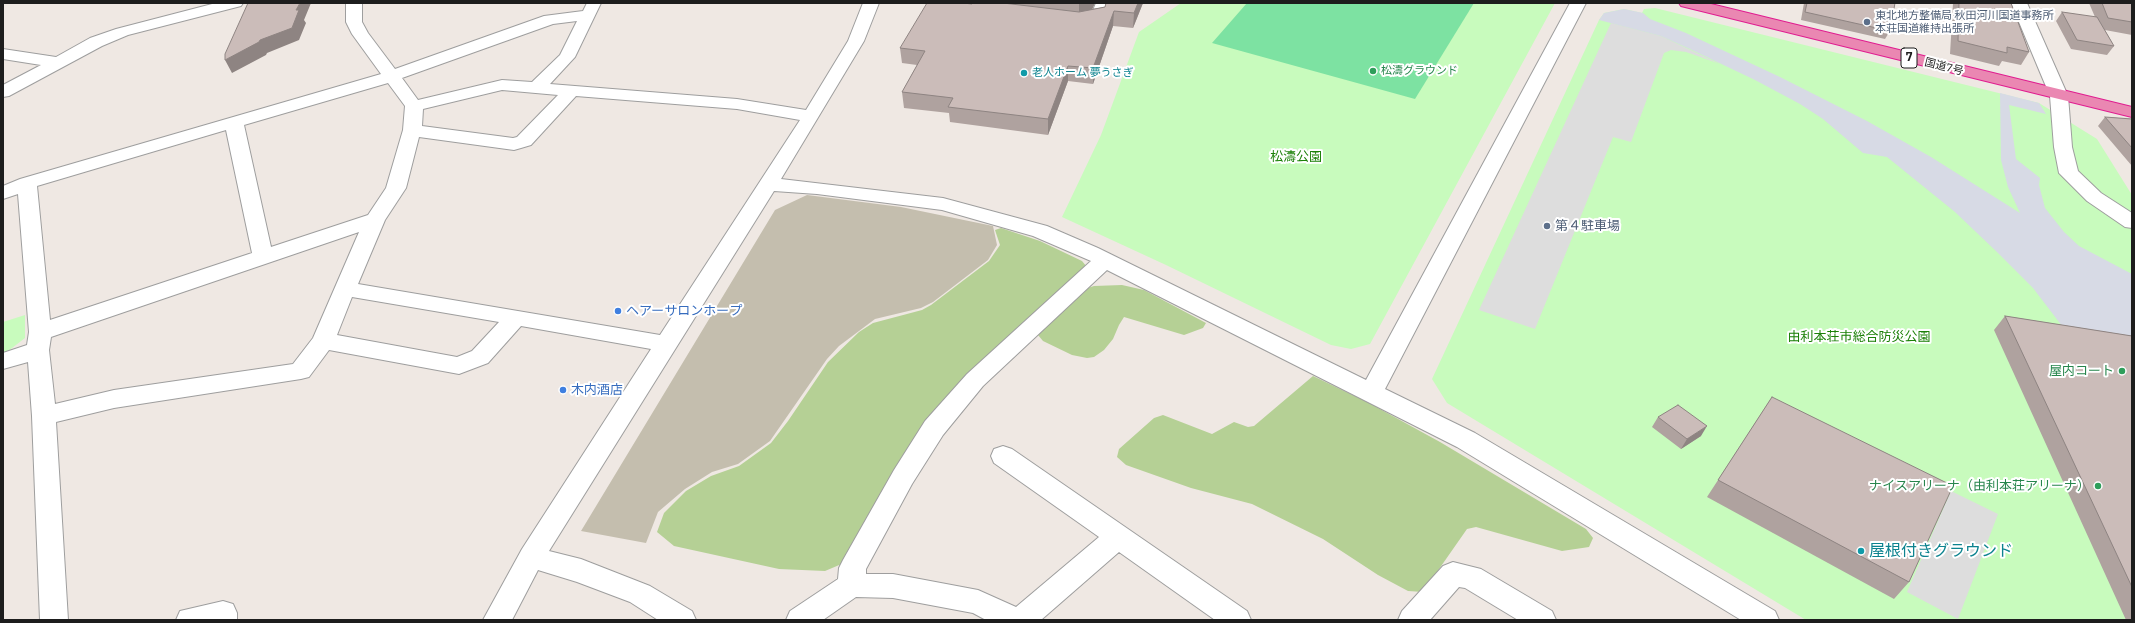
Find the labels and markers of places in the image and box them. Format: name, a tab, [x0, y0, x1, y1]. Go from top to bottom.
place label: 東北地方整備局 秋田河川国道事務所 本荘国道維持出張所	[1875, 9, 2054, 35]
marker: 東北地方整備局 秋田河川国道事務所 本荘国道維持出張所	[1862, 17, 1872, 27]
place label: 松濤グラウンド	[1381, 64, 1458, 78]
place label: 老人ホーム 夢うさぎ	[1032, 66, 1134, 80]
marker: 松濤グラウンド	[1368, 66, 1378, 76]
marker: 老人ホーム 夢うさぎ	[1019, 68, 1029, 78]
place label: 第４駐車場	[1555, 218, 1620, 234]
marker: 第４駐車場	[1542, 221, 1552, 231]
place label: ヘアーサロンホープ	[626, 303, 742, 319]
marker: ヘアーサロンホープ	[613, 306, 623, 316]
place label: 屋内コート	[2049, 363, 2114, 379]
marker: 屋内コート	[2117, 366, 2127, 376]
place label: 木内酒店	[571, 382, 623, 398]
marker: 木内酒店	[558, 385, 568, 395]
place label: ナイスアリーナ（由利本荘アリーナ）	[1869, 478, 2090, 494]
marker: ナイスアリーナ（由利本荘アリーナ）	[2093, 481, 2103, 491]
place label: 屋根付きグラウンド	[1869, 541, 2013, 561]
marker: 屋根付きグラウンド	[1856, 546, 1866, 556]

